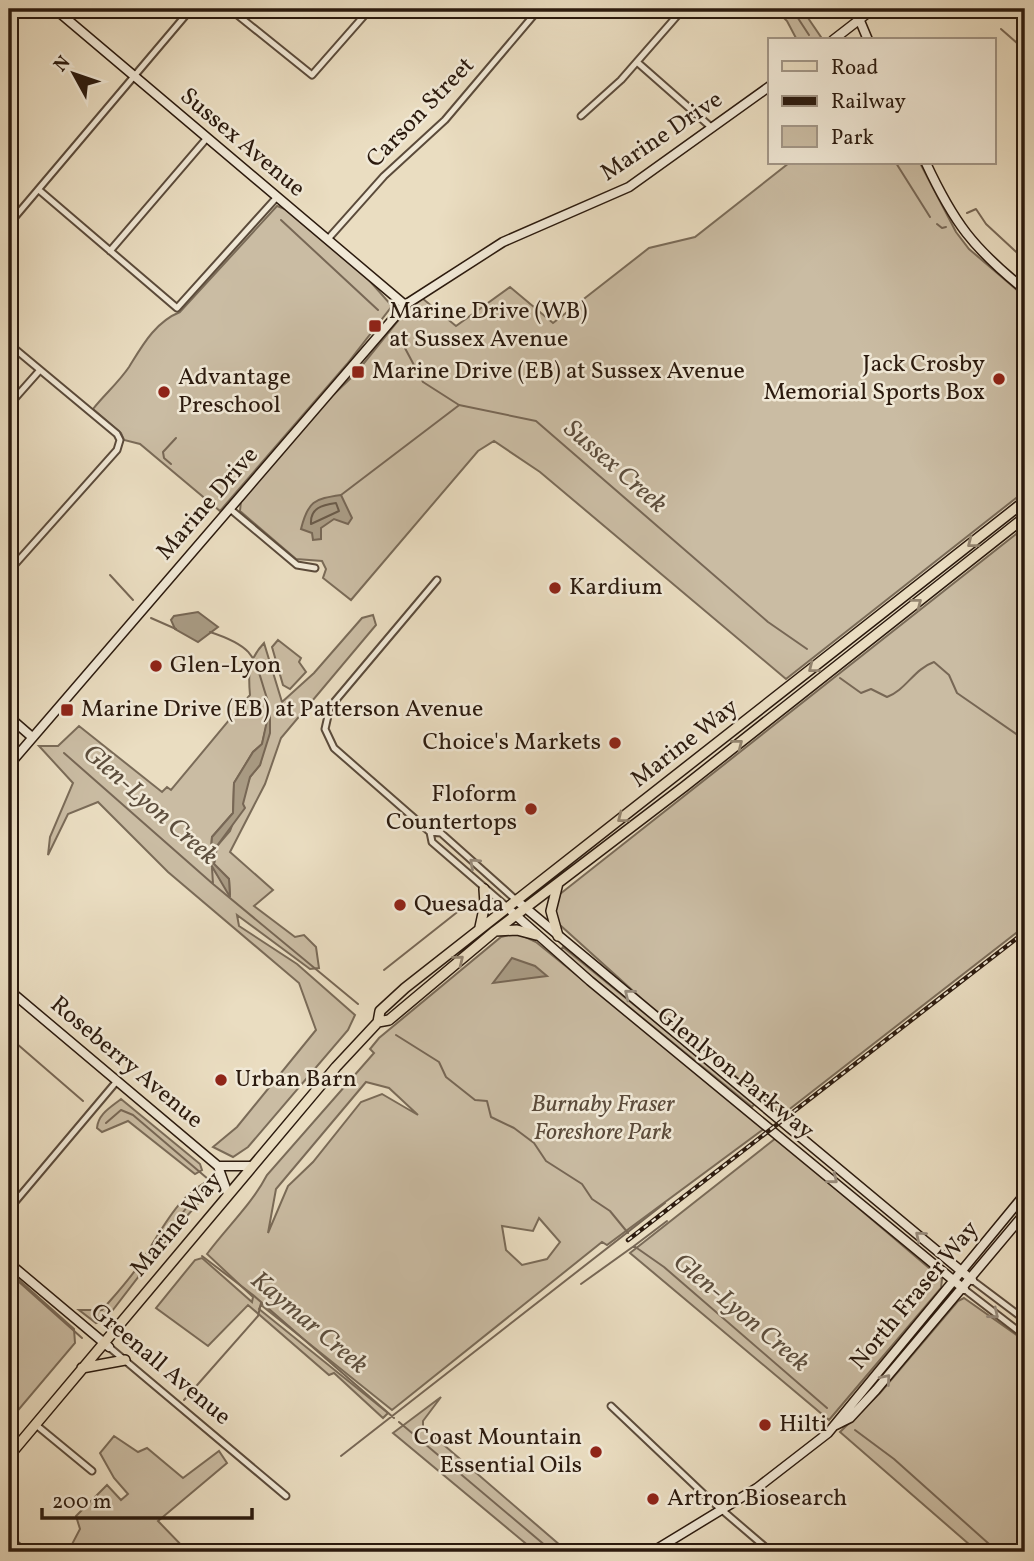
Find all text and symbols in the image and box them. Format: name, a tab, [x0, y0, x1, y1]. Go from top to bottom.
north arrow	[38, 38, 108, 108]
legend	[768, 38, 996, 164]
street label: Carson Street	[359, 50, 483, 176]
text: N	[48, 51, 77, 78]
text: Road	[831, 54, 878, 83]
street label: Sussex Avenue	[172, 80, 312, 206]
street label: Marine Drive	[594, 84, 730, 190]
text: Railway	[831, 88, 907, 117]
text: Park	[831, 124, 874, 153]
place label: Marine Drive (WB) at Sussex Avenue	[389, 295, 587, 357]
marker: Marine Drive (WB) at Sussex Avenue	[367, 318, 383, 334]
place label: Jack Crosby Memorial Sports Box	[763, 348, 985, 410]
place label: Marine Drive (EB) at Sussex Avenue	[372, 355, 745, 389]
place label: Advantage Preschool	[178, 361, 291, 423]
marker: Marine Drive (EB) at Sussex Avenue	[350, 364, 366, 380]
marker: Jack Crosby Memorial Sports Box	[991, 371, 1007, 387]
marker: Advantage Preschool	[156, 384, 172, 400]
water label: Sussex Creek	[555, 412, 675, 522]
street label: Marine Drive	[149, 440, 267, 568]
one-way arrow	[967, 535, 979, 548]
place label: Kardium	[569, 571, 663, 605]
marker: Kardium	[547, 580, 563, 596]
one-way arrow	[909, 598, 921, 611]
place label: Glen-Lyon	[170, 649, 281, 683]
marker: Glen-Lyon	[148, 658, 164, 674]
one-way arrow	[809, 659, 821, 672]
street label: Marine Way	[624, 691, 746, 797]
place label: Marine Drive (EB) at Patterson Avenue	[81, 693, 483, 727]
marker: Marine Drive (EB) at Patterson Avenue	[59, 702, 75, 718]
place label: Choice's Markets	[422, 726, 601, 760]
marker: Choice's Markets	[607, 735, 623, 751]
water label: Glen-Lyon Creek	[75, 736, 225, 874]
one-way arrow	[731, 739, 743, 752]
place label: Floform Countertops	[386, 778, 517, 840]
marker: Floform Countertops	[523, 801, 539, 817]
one-way arrow	[617, 809, 630, 822]
one-way arrow	[469, 859, 482, 871]
place label: Quesada	[414, 888, 504, 922]
marker: Quesada	[392, 897, 408, 913]
one-way arrow	[450, 956, 463, 968]
street label: Roseberry Avenue	[42, 989, 210, 1137]
one-way arrow	[624, 990, 637, 1002]
street label: Glenlyon Parkway	[649, 1000, 821, 1148]
place label: Urban Barn	[235, 1063, 357, 1097]
marker: Urban Barn	[213, 1072, 229, 1088]
park label: Burnaby Fraser Foreshore Park	[531, 1088, 676, 1150]
street label: Marine Way	[123, 1165, 231, 1285]
one-way arrow	[825, 1170, 837, 1183]
street label: North Fraser Way	[842, 1214, 988, 1378]
one-way arrow	[915, 1232, 928, 1244]
water label: Glen-Lyon Creek	[665, 1245, 817, 1381]
water label: Kaymar Creek	[242, 1263, 376, 1383]
street label: Greenall Avenue	[82, 1296, 238, 1434]
one-way arrow	[986, 1305, 998, 1318]
one-way arrow	[878, 1375, 890, 1388]
place label: Hilti	[779, 1408, 827, 1442]
marker: Hilti	[757, 1417, 773, 1433]
place label: Coast Mountain Essential Oils	[414, 1421, 582, 1483]
marker: Coast Mountain Essential Oils	[588, 1444, 604, 1460]
scale bar	[42, 1477, 252, 1521]
place label: Artron Biosearch	[667, 1482, 847, 1516]
text: 200 m	[52, 1488, 112, 1517]
marker: Artron Biosearch	[645, 1491, 661, 1507]

